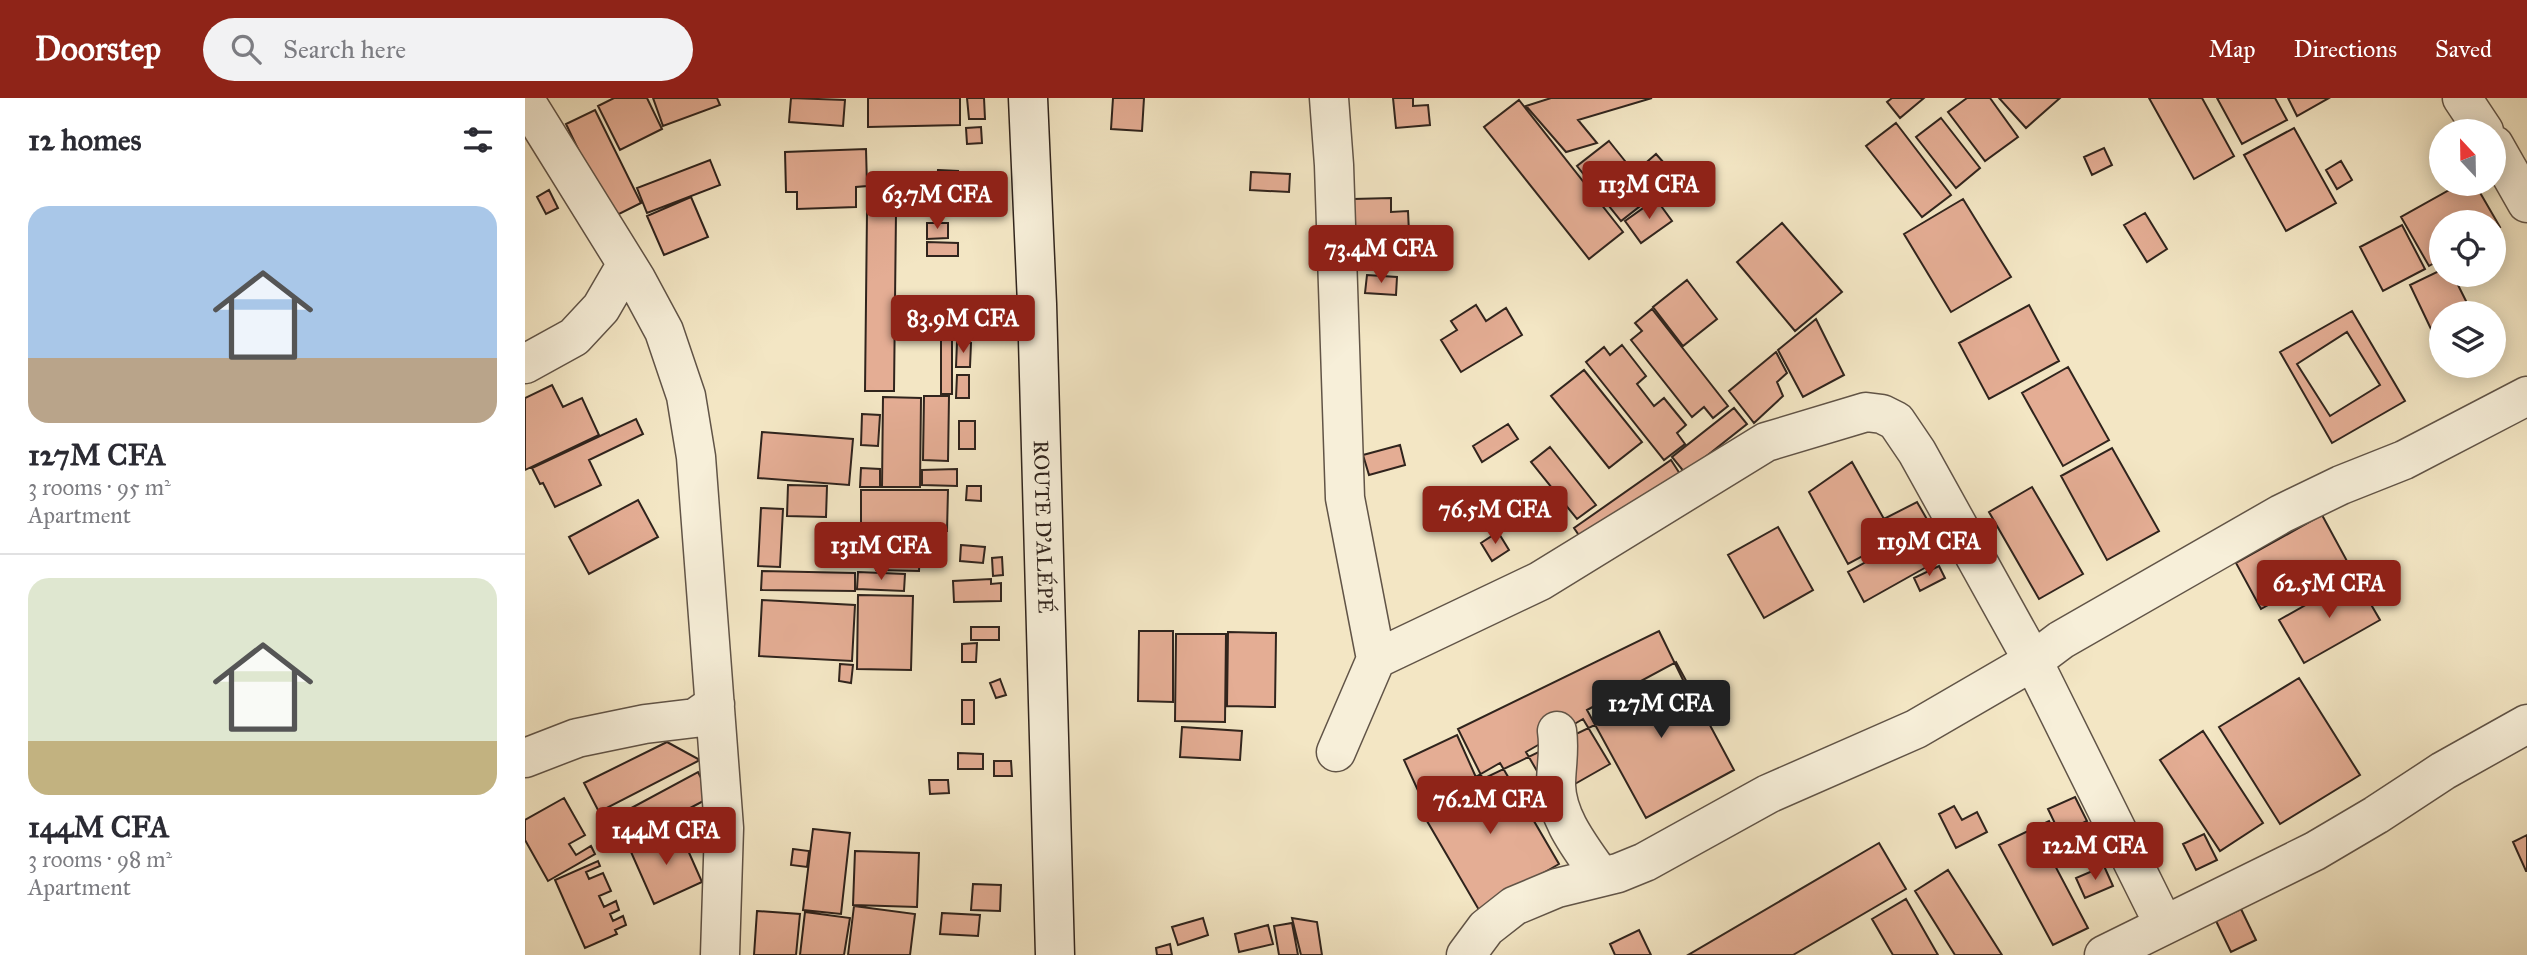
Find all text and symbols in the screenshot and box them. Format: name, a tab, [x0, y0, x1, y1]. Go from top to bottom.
search box	[203, 18, 693, 81]
text: Doorstep	[35, 29, 161, 69]
icon: search	[227, 30, 265, 68]
text: Search here	[283, 33, 406, 65]
text: Map	[2209, 34, 2256, 64]
text: Directions	[2294, 34, 2397, 64]
text: Saved	[2435, 34, 2492, 64]
north arrow	[2429, 119, 2506, 196]
map controls	[2429, 119, 2506, 378]
icon: filters	[459, 121, 497, 159]
text: 12 homes	[28, 122, 141, 158]
pin: 113M CFA	[1577, 162, 1721, 221]
text: 113M CFA	[1598, 170, 1700, 198]
pin: 63.7M CFA	[857, 172, 1017, 231]
text: 63.7M CFA	[882, 180, 992, 208]
button: locate	[2429, 210, 2506, 287]
pin: 73.4M CFA	[1301, 226, 1461, 285]
text: 73.4M CFA	[1324, 234, 1438, 262]
icon: home	[200, 252, 326, 378]
pin: 83.9M CFA	[883, 296, 1043, 355]
button: layers	[2429, 301, 2506, 378]
text: 83.9M CFA	[907, 304, 1019, 332]
text: 127M CFA	[28, 437, 166, 473]
street label: ROUTE D'ALÉPÉ	[1028, 440, 1060, 614]
text: 3 rooms · 95 m²	[28, 473, 171, 501]
pin: 76.5M CFA	[1415, 486, 1575, 546]
text: 76.5M CFA	[1439, 495, 1551, 523]
text: Apartment	[28, 501, 131, 529]
pin: 119M CFA	[1857, 518, 2001, 578]
pin: 131M CFA	[809, 522, 953, 582]
text: 119M CFA	[1877, 527, 1981, 555]
text: 131M CFA	[830, 531, 932, 559]
pin: 62.5M CFA	[2249, 560, 2409, 620]
text: 62.5M CFA	[2273, 569, 2385, 597]
icon: home	[200, 624, 326, 750]
pin: 127M CFA	[1589, 680, 1733, 740]
text: 127M CFA	[1608, 689, 1714, 717]
pin: 76.2M CFA	[1410, 776, 1570, 836]
text: 76.2M CFA	[1433, 785, 1547, 813]
pin: 144M CFA	[594, 808, 738, 867]
text: 144M CFA	[28, 809, 169, 845]
text: 144M CFA	[612, 816, 720, 844]
pin: 122M CFA	[2023, 822, 2167, 882]
text: 122M CFA	[2042, 831, 2148, 859]
text: 3 rooms · 98 m²	[28, 845, 172, 873]
text: Apartment	[28, 873, 131, 901]

